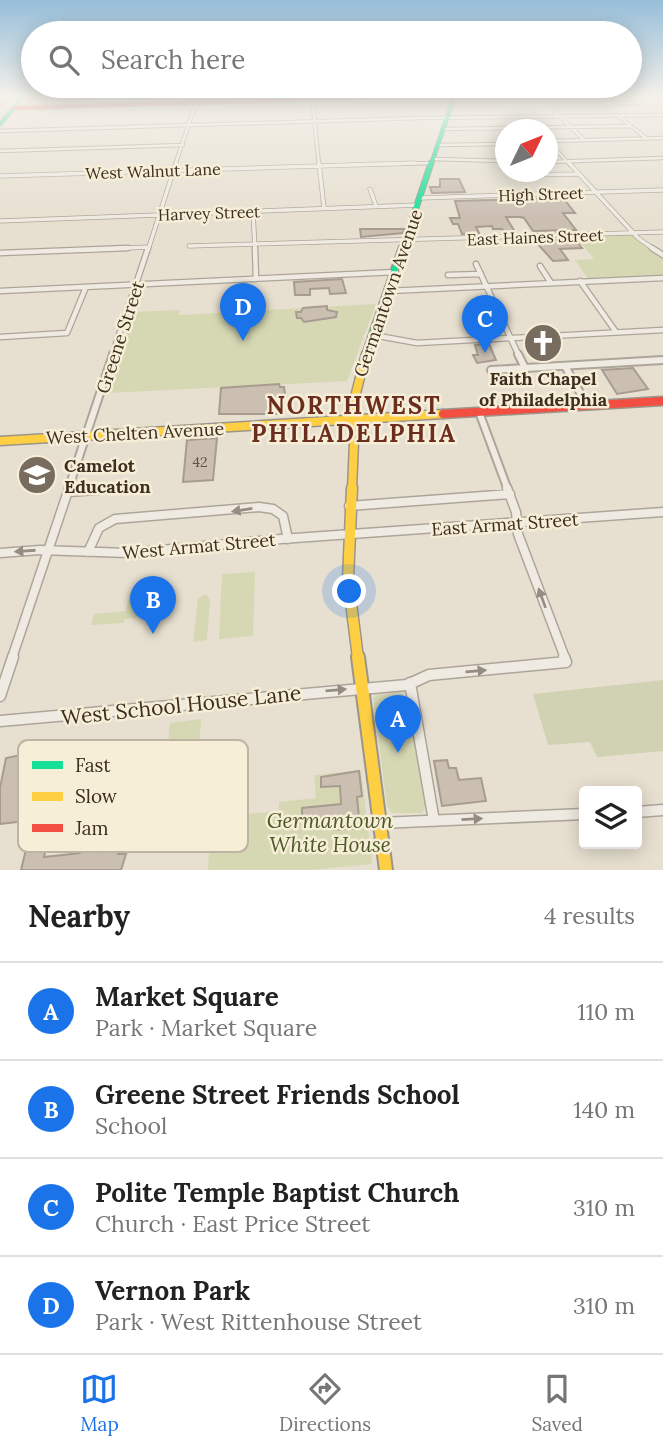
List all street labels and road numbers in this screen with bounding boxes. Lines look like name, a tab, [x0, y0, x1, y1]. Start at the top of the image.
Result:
street label: West Walnut Lane	[85, 159, 221, 183]
street label: High Street	[498, 182, 585, 205]
street label: Harvey Street	[158, 201, 261, 225]
street label: Germantown Avenue	[348, 206, 428, 380]
street label: East Haines Street	[466, 225, 604, 249]
street label: Greene Street	[91, 278, 149, 396]
street label: West Chelten Avenue	[45, 417, 225, 449]
street label: East Armat Street	[431, 507, 579, 541]
street label: West Armat Street	[121, 528, 277, 564]
street label: West School House Lane	[60, 679, 302, 731]

